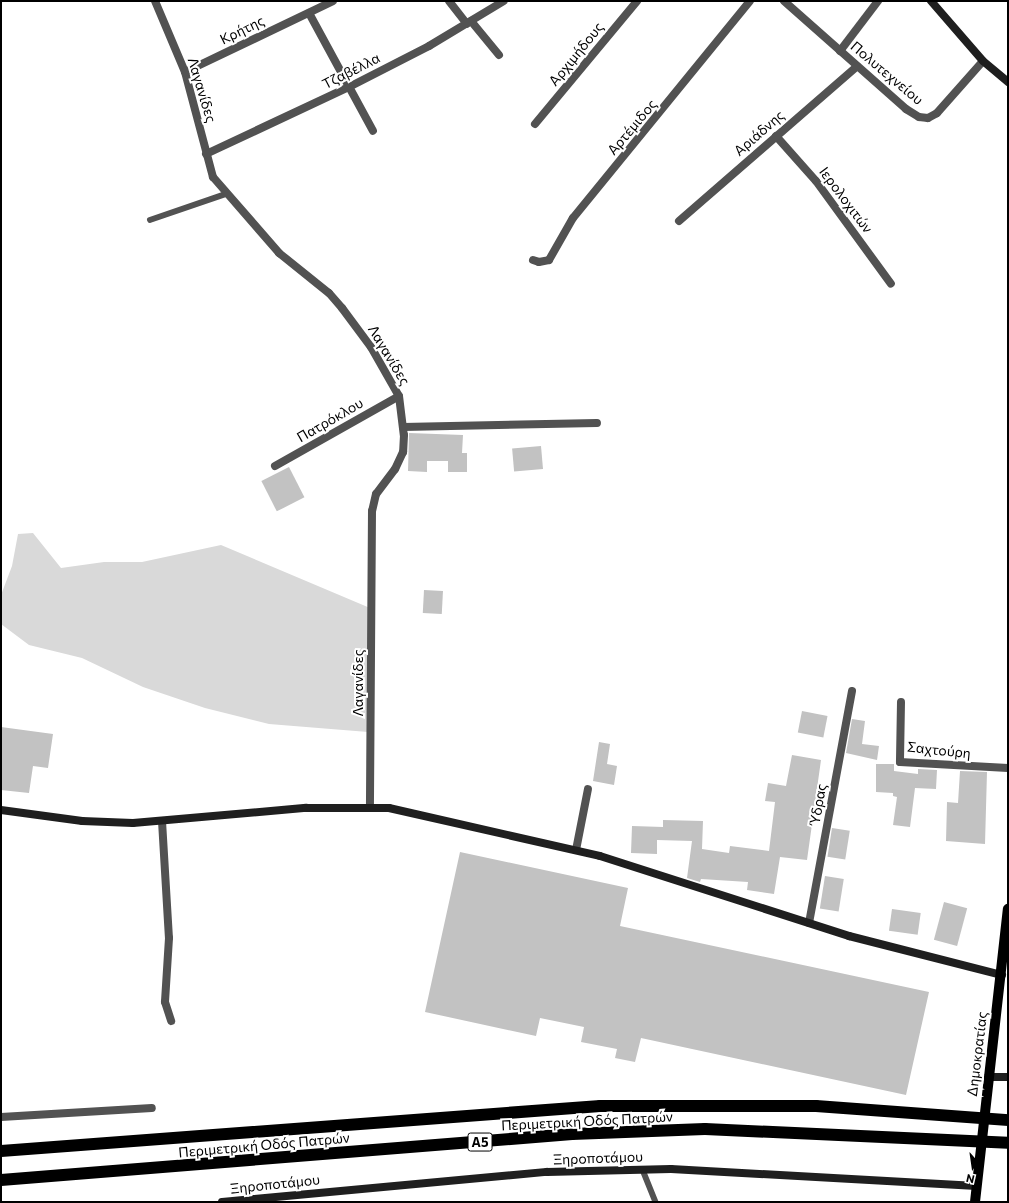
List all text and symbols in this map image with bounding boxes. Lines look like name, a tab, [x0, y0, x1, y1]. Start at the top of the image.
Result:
street label: Κρήτης	[217, 12, 267, 48]
street label: Αρχιμήδους	[545, 19, 607, 89]
street label: Πολυτεχνείου	[847, 38, 927, 108]
street label: Τζαβέλλα	[319, 49, 383, 93]
street label: Λαγανίδες	[184, 55, 220, 125]
street label: Αρτέμιδος	[604, 96, 660, 158]
street label: Αριάδνης	[731, 107, 787, 159]
street label: Ιερολοχιτών	[816, 164, 876, 236]
street label: Λαγανίδες	[365, 322, 413, 388]
street label: Πατρόκλου	[294, 394, 366, 446]
street label: Λαγανίδες	[350, 649, 366, 717]
street label: Σαχτούρη	[906, 738, 972, 762]
street label: Ύδρας	[806, 782, 830, 826]
street label: Δημοκρατίας	[963, 1011, 991, 1097]
street label: Περιμετρική Οδός Πατρών	[501, 1108, 673, 1134]
street label: Περιμετρική Οδός Πατρών	[178, 1129, 350, 1161]
road number: Α5	[467, 1131, 493, 1153]
north arrow	[953, 1147, 993, 1187]
street label: Ξηροποτάμου	[553, 1148, 643, 1168]
street label: Ξηροποτάμου	[229, 1171, 321, 1197]
text: N	[965, 1172, 976, 1186]

